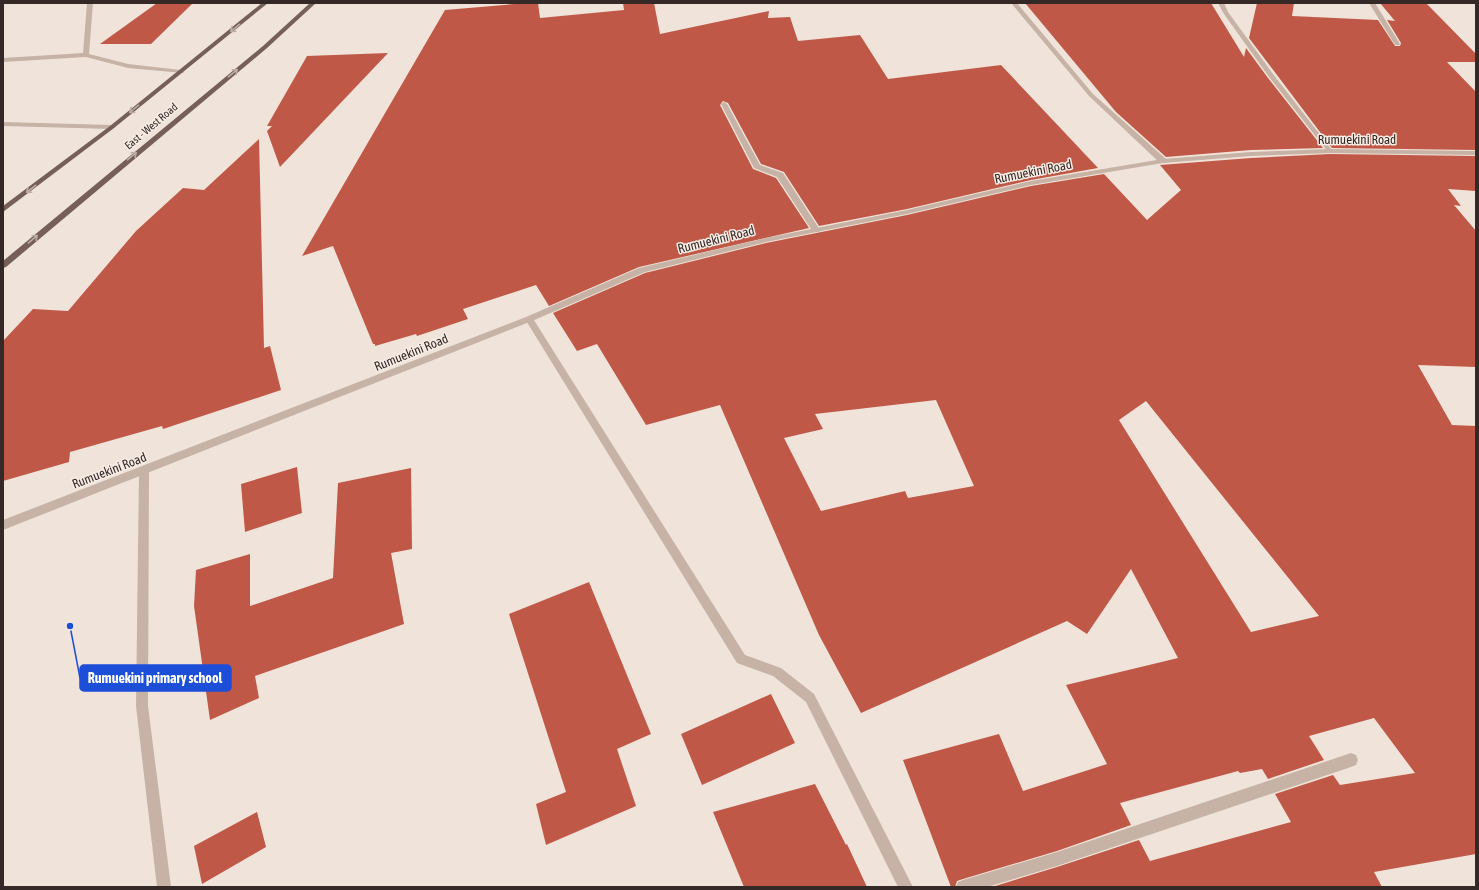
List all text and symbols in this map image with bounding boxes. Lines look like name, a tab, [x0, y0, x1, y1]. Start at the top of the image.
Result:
one-way arrow	[230, 24, 241, 32]
one-way arrow	[227, 69, 238, 77]
street label: East - West Road	[122, 101, 180, 151]
one-way arrow	[128, 105, 139, 114]
street label: Rumuekini Road	[1318, 132, 1396, 147]
one-way arrow	[127, 151, 138, 160]
street label: Rumuekini Road	[993, 157, 1073, 186]
one-way arrow	[25, 185, 36, 193]
street label: Rumuekini Road	[676, 223, 756, 256]
one-way arrow	[27, 235, 38, 244]
street label: Rumuekini Road	[372, 331, 450, 374]
street label: Rumuekini Road	[70, 449, 149, 492]
callout: Rumuekini primary school	[80, 665, 231, 691]
text: Rumuekini primary school	[88, 670, 222, 686]

